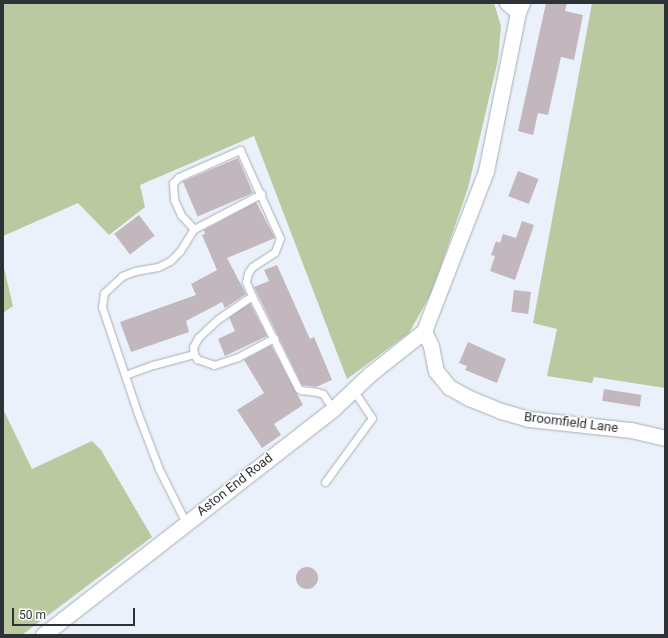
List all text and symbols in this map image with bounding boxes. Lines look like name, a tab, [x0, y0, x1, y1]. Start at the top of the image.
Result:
street label: Broomfield Lane	[523, 409, 619, 437]
street label: Aston End Road	[194, 451, 276, 519]
scale bar	[14, 600, 137, 626]
text: 50 m	[19, 608, 46, 622]

